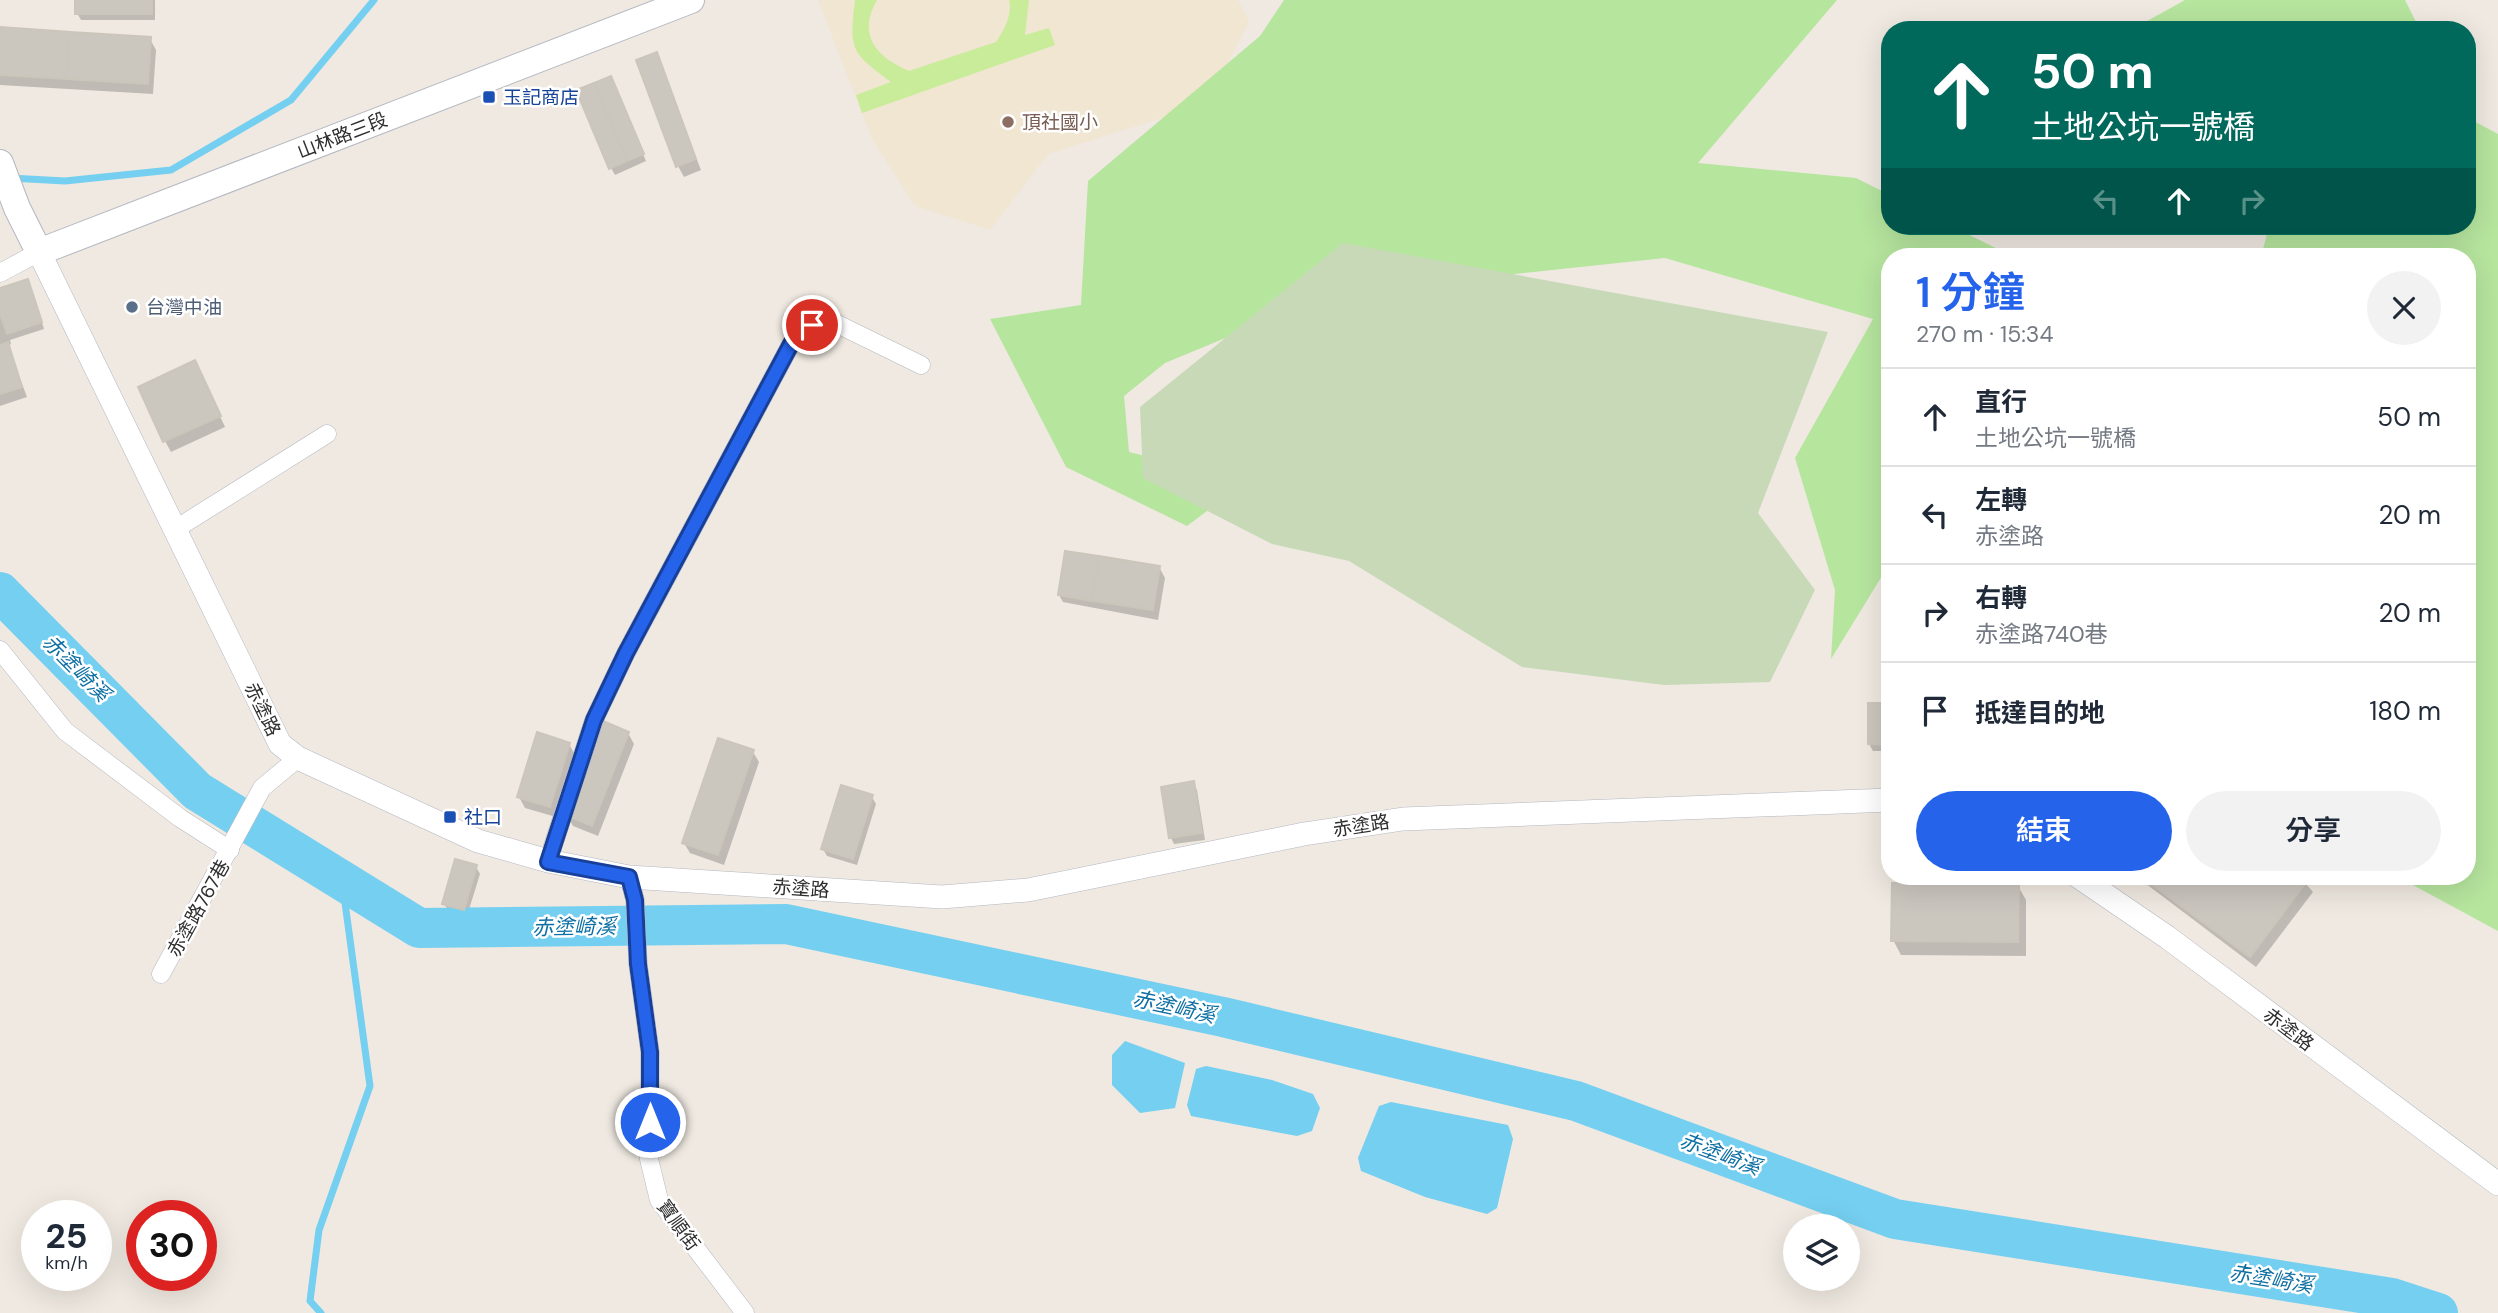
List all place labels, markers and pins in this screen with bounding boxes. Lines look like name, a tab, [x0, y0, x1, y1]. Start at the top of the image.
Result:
place label: 玉記商店	[503, 85, 579, 110]
marker: 玉記商店	[481, 89, 497, 105]
place label: 頂社國小	[1022, 110, 1098, 135]
marker: 頂社國小	[1000, 114, 1016, 130]
place label: 台灣中油	[146, 295, 222, 320]
pin	[782, 295, 842, 355]
marker: 台灣中油	[124, 299, 140, 315]
place label: 社口	[464, 805, 502, 830]
marker: 社口	[442, 809, 458, 825]

